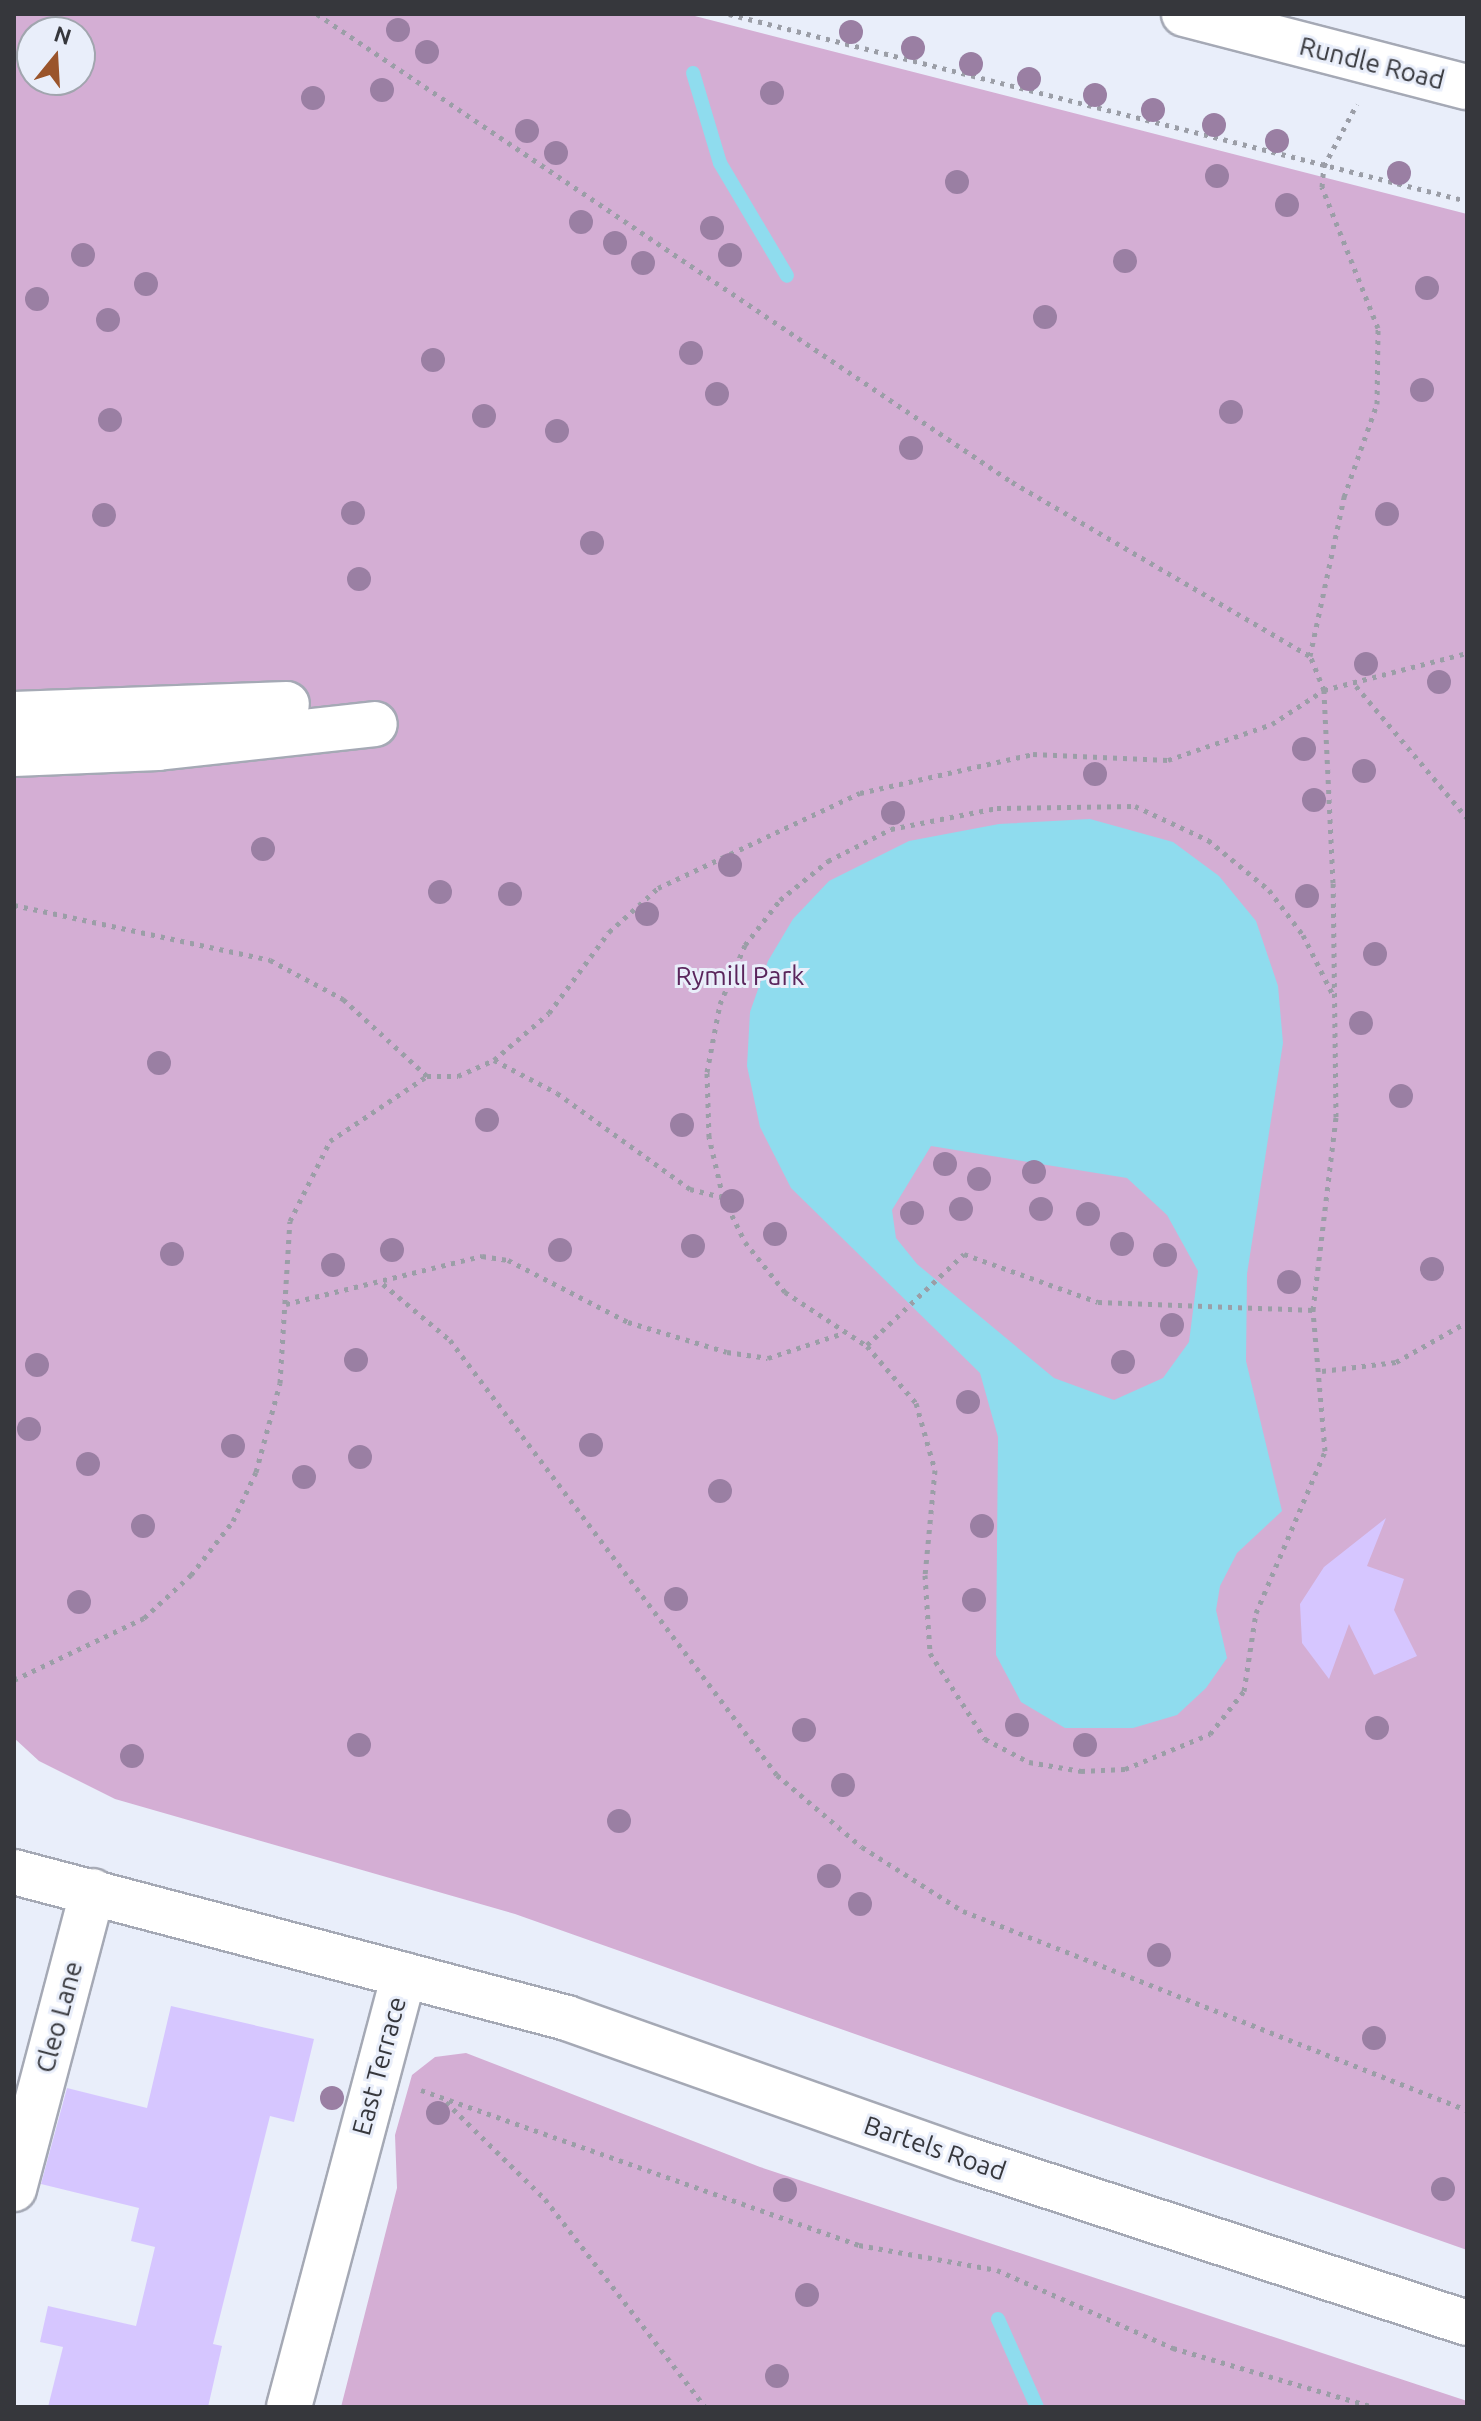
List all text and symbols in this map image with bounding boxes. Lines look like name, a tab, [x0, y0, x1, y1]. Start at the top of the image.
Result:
north arrow	[16, 16, 96, 96]
text: N	[51, 20, 75, 49]
street label: Rundle Road	[1296, 30, 1448, 96]
park label: Rymill Park	[676, 960, 804, 992]
street label: Cleo Lane	[29, 1958, 89, 2076]
street label: East Terrace	[346, 1993, 412, 2139]
street label: Bartels Road	[860, 2109, 1010, 2187]

